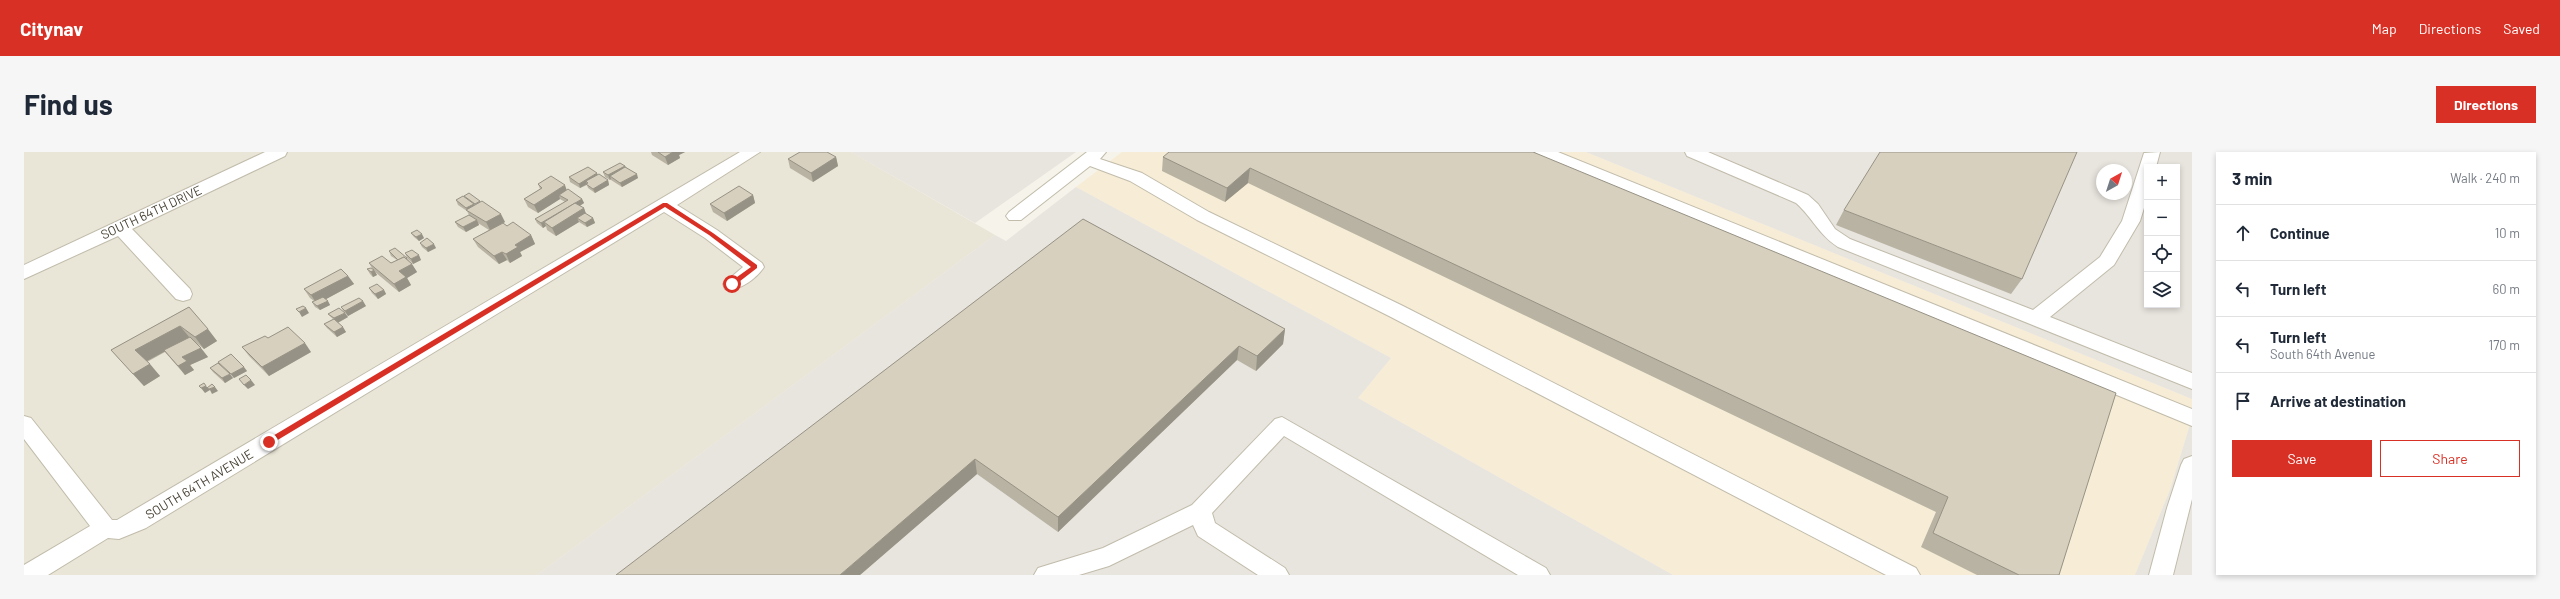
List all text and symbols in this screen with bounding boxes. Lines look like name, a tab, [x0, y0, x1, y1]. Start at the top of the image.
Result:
text: Citynav	[20, 17, 83, 40]
text: Map	[2372, 20, 2397, 37]
text: Directions	[2419, 20, 2481, 37]
text: Saved	[2503, 20, 2540, 37]
button: Directions	[2436, 86, 2536, 123]
text: Find us	[24, 87, 113, 121]
north arrow	[2096, 164, 2132, 200]
map controls	[2144, 164, 2180, 308]
button: +	[2144, 164, 2180, 200]
text: 3 min	[2232, 168, 2272, 188]
text: Walk · 240 m	[2450, 170, 2520, 186]
street label: SOUTH 64TH DRIVE	[98, 182, 204, 242]
button: −	[2144, 200, 2180, 236]
icon: ahead	[2232, 222, 2254, 244]
text: Continue	[2270, 224, 2330, 242]
text: 10 m	[2495, 225, 2520, 241]
button: locate	[2144, 236, 2180, 272]
button: layers	[2144, 272, 2180, 308]
route start	[723, 275, 741, 293]
icon: left	[2232, 278, 2254, 300]
text: Turn left	[2270, 280, 2326, 298]
text: 60 m	[2493, 281, 2520, 297]
text: Turn left	[2270, 328, 2326, 346]
icon: left	[2232, 334, 2254, 356]
text: 170 m	[2489, 337, 2520, 353]
text: South 64th Avenue	[2270, 346, 2376, 362]
icon: arrive	[2232, 390, 2254, 412]
text: Arrive at destination	[2270, 392, 2406, 410]
route end	[260, 433, 278, 451]
button: Save	[2232, 440, 2372, 477]
button: Share	[2380, 440, 2520, 477]
street label: SOUTH 64TH AVENUE	[142, 445, 256, 522]

